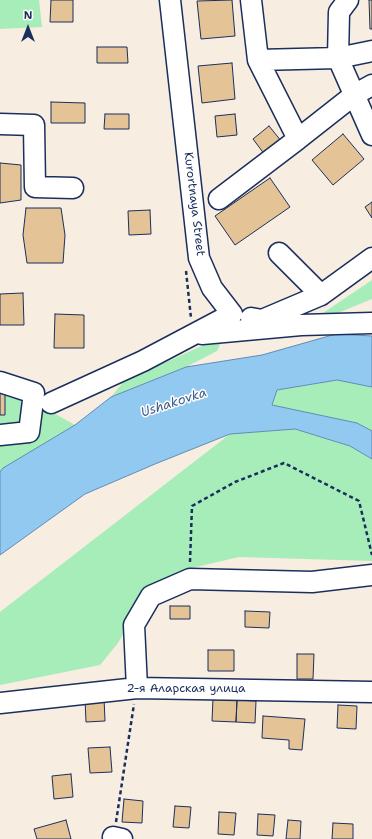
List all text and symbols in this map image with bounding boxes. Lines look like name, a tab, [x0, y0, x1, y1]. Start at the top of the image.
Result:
north arrow	[8, 8, 48, 48]
text: N	[24, 8, 32, 23]
street label: Kurortnaya Street	[180, 151, 208, 257]
water label: Ushakovka	[139, 385, 209, 421]
street label: 2-я Аларская улица	[126, 682, 246, 696]

